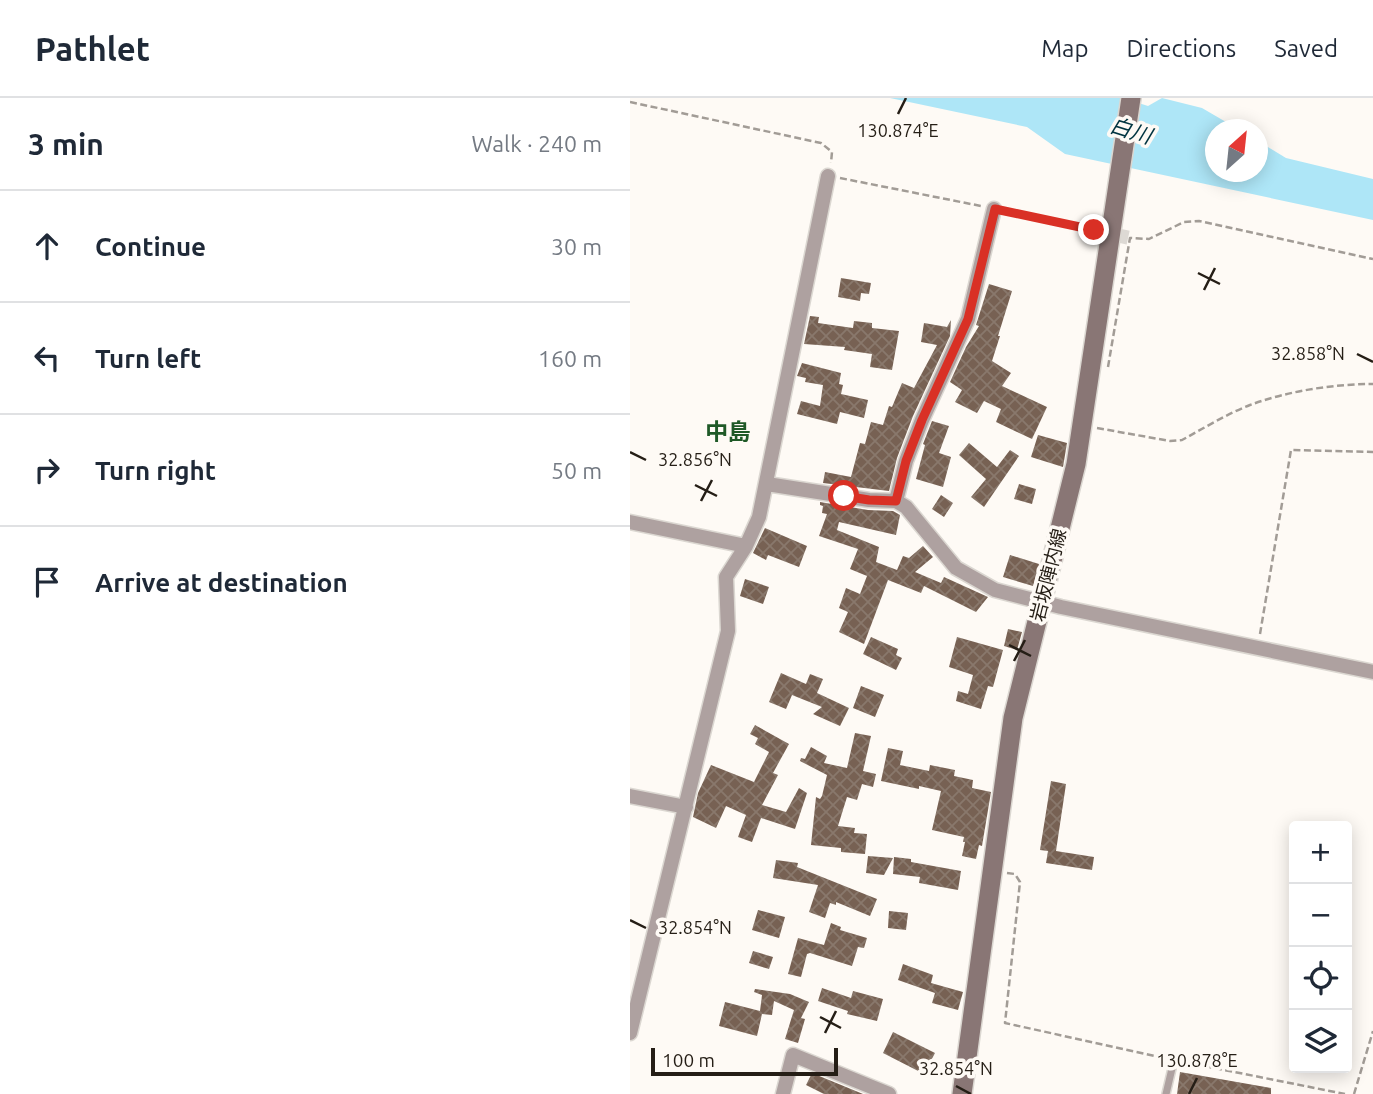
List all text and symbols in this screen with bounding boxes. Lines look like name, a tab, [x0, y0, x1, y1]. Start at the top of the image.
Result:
text: Pathlet	[35, 30, 150, 67]
text: Map	[1041, 35, 1088, 62]
text: Directions	[1126, 35, 1236, 62]
text: Saved	[1274, 35, 1338, 62]
water label: 白川	[1107, 112, 1157, 148]
north arrow	[1205, 119, 1268, 182]
text: 130.874°E	[857, 120, 939, 140]
text: 3 min	[28, 127, 104, 161]
text: Walk · 240 m	[471, 131, 602, 156]
route end	[1078, 214, 1109, 245]
icon: ahead	[28, 227, 66, 265]
text: Continue	[95, 232, 206, 261]
text: 30 m	[551, 234, 602, 259]
icon: left	[28, 339, 66, 377]
text: 32.858°N	[1271, 343, 1345, 363]
text: Turn left	[95, 344, 201, 373]
text: 160 m	[538, 346, 602, 371]
district label: 中島	[705, 419, 751, 444]
text: 32.856°N	[658, 449, 732, 469]
icon: right	[28, 451, 66, 489]
text: Turn right	[95, 456, 216, 485]
text: 50 m	[551, 458, 602, 483]
route start	[828, 480, 859, 511]
street label: 岩坂陣内線	[1026, 526, 1070, 624]
icon: arrive	[28, 563, 66, 601]
text: Arrive at destination	[95, 568, 348, 597]
map controls	[1289, 821, 1352, 1073]
button: +	[1289, 821, 1352, 884]
button: −	[1289, 884, 1352, 947]
text: 32.854°N	[658, 917, 732, 937]
button: locate	[1289, 947, 1352, 1010]
button: layers	[1289, 1010, 1352, 1073]
scale bar	[651, 1045, 838, 1077]
text: 100 m	[662, 1049, 715, 1071]
text: 130.878°E	[1156, 1050, 1238, 1070]
text: 32.854°N	[919, 1058, 993, 1078]

